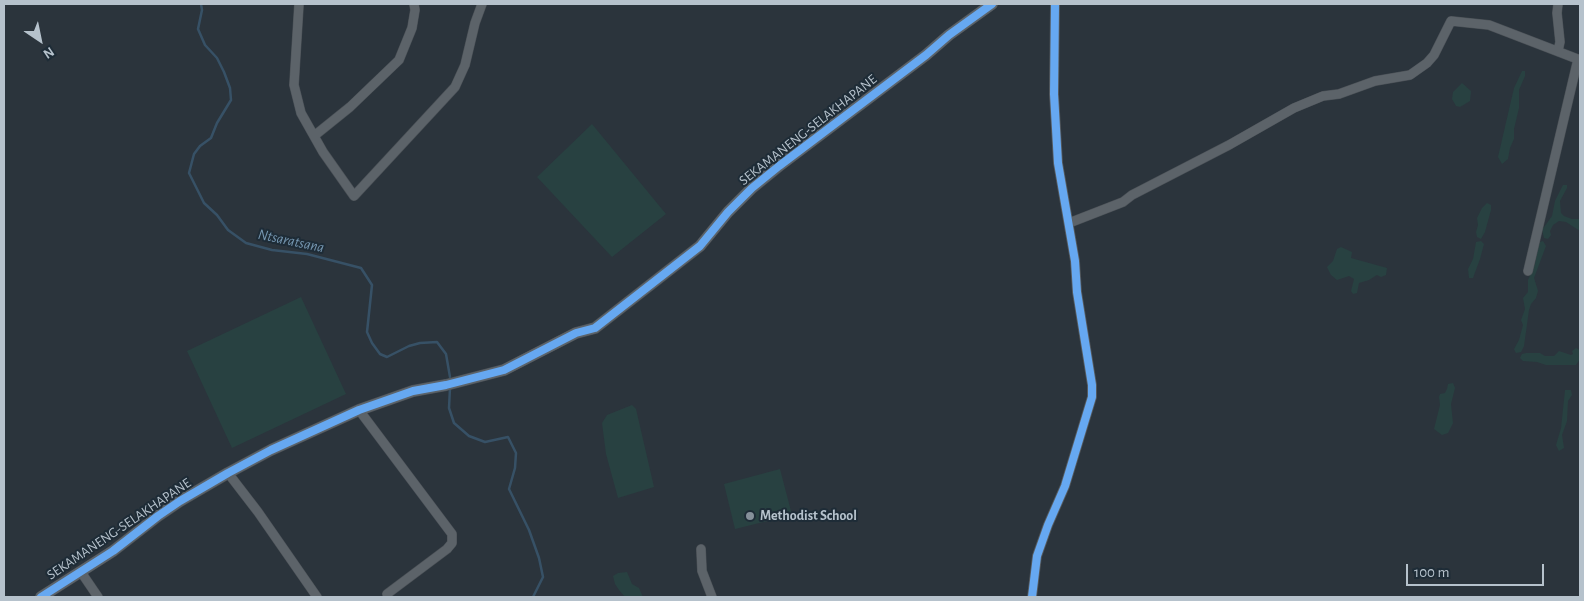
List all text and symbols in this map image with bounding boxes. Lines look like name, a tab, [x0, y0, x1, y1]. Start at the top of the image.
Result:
north arrow	[15, 15, 65, 65]
text: N	[40, 44, 56, 61]
street label: SEKAMANENG-SELAKHAPANE	[736, 71, 880, 189]
water label: Ntsaratsana	[256, 225, 326, 257]
street label: SEKAMANENG-SELAKHAPANE	[44, 474, 194, 584]
place label: Methodist School	[760, 508, 857, 524]
marker: Methodist School	[744, 510, 756, 522]
scale bar	[1409, 554, 1546, 586]
text: 100 m	[1414, 565, 1449, 580]

